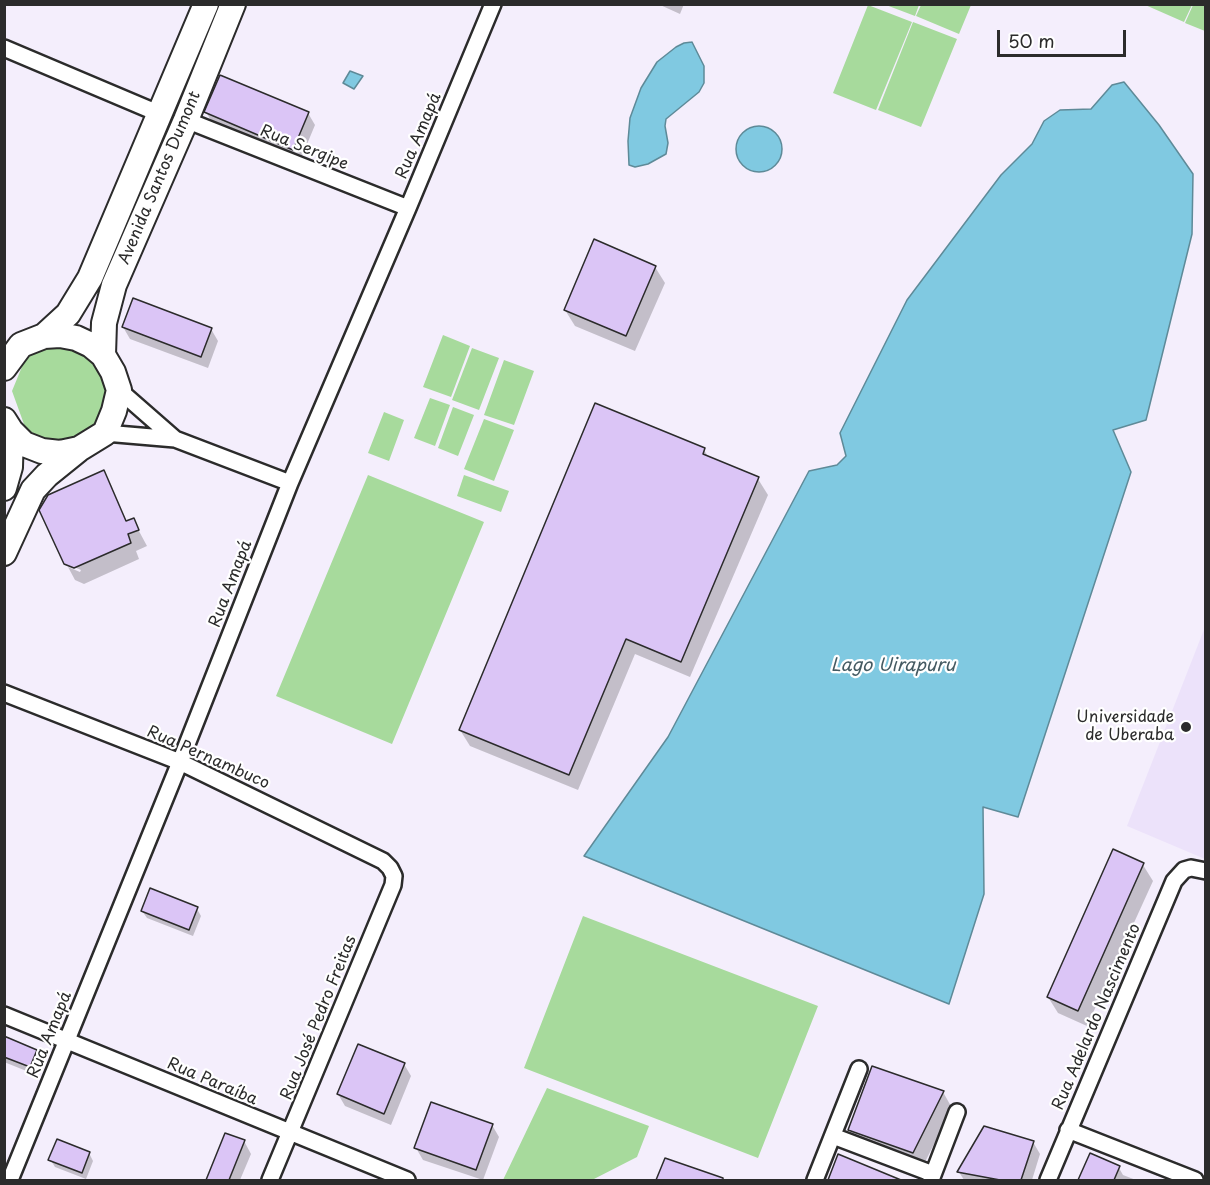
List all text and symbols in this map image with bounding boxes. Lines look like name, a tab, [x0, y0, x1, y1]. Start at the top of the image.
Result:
scale bar	[1000, 18, 1129, 56]
text: 50 m	[1008, 27, 1055, 54]
street label: Avenida Santos Dumont	[115, 89, 205, 267]
street label: Rua Amapá	[392, 90, 446, 182]
street label: Rua Sergipe	[257, 122, 351, 174]
street label: Rua Amapá	[206, 538, 256, 630]
water label: Lago Uirapuru	[831, 655, 955, 677]
place label: Universidade de Uberaba	[1076, 708, 1174, 746]
marker: Universidade de Uberaba	[1179, 720, 1193, 734]
street label: Rua Pernambuco	[144, 722, 272, 794]
street label: Rua Adelardo Nascimento	[1049, 921, 1145, 1113]
street label: Rua José Pedro Freitas	[277, 933, 361, 1103]
street label: Rua Amapá	[24, 989, 76, 1081]
street label: Rua Paraíba	[164, 1054, 260, 1110]

